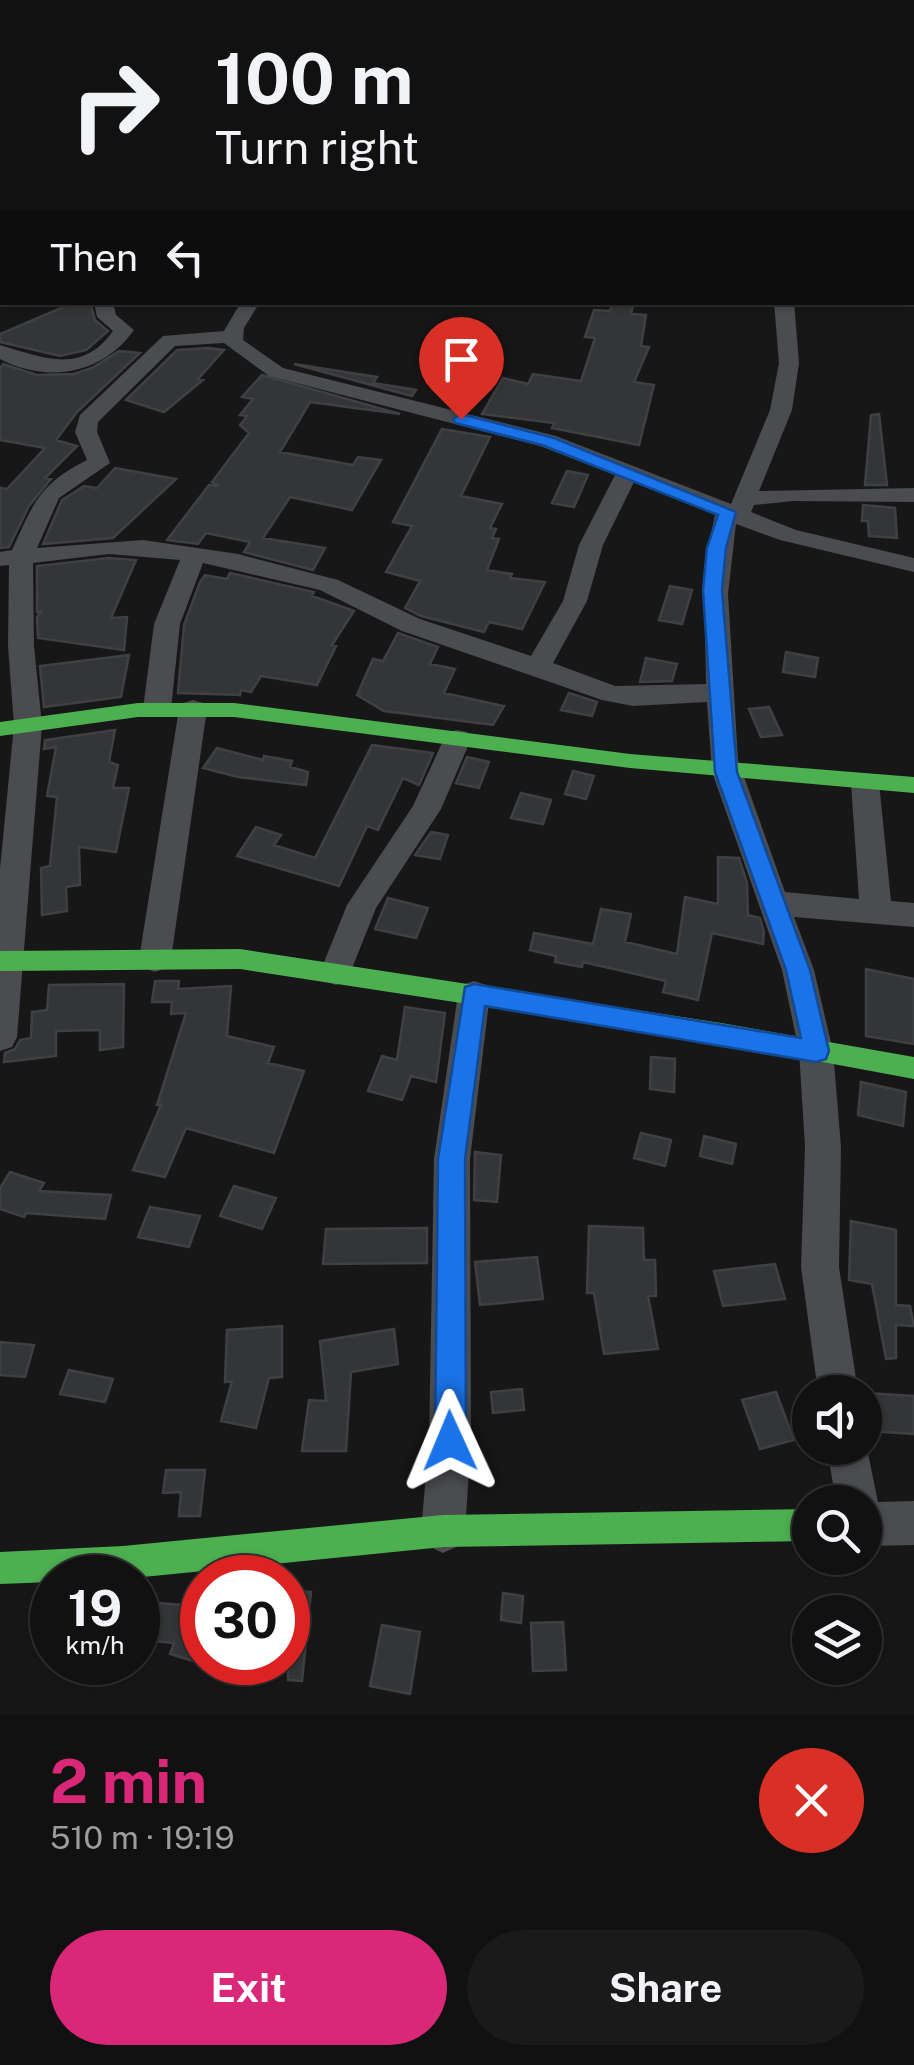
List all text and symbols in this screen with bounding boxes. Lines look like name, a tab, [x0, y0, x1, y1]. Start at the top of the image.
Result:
text: 100 m	[215, 37, 413, 120]
icon: right	[50, 40, 180, 170]
text: Turn right	[215, 121, 419, 174]
icon: left	[158, 230, 213, 285]
text: Then	[50, 235, 138, 280]
pin	[419, 317, 504, 420]
icon: arrive	[434, 332, 489, 387]
map controls	[792, 1375, 882, 1685]
button: sound	[792, 1375, 882, 1465]
position arrow	[398, 1389, 502, 1493]
button: search	[792, 1485, 882, 1575]
speed limit sign: 30	[180, 1555, 310, 1685]
text: 19	[68, 1578, 122, 1637]
button: layers	[792, 1595, 882, 1685]
text: km/h	[66, 1630, 124, 1660]
text: 2 min	[50, 1746, 207, 1817]
button: close	[759, 1748, 864, 1853]
text: 510 m · 19:19	[50, 1819, 234, 1856]
button: Exit	[50, 1930, 447, 2045]
button: Share	[467, 1930, 864, 2045]

